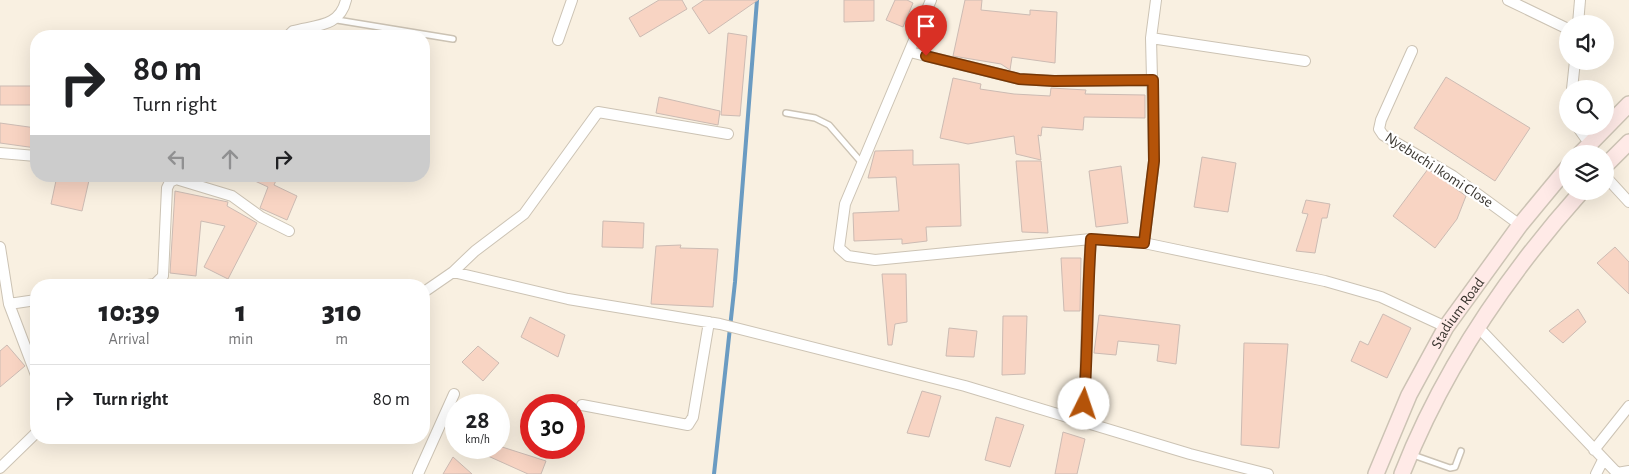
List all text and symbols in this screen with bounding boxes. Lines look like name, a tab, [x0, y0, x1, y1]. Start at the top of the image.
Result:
pin	[905, 5, 947, 56]
icon: arrive	[912, 12, 940, 40]
map controls	[1559, 15, 1614, 200]
button: sound	[1559, 15, 1614, 70]
icon: right	[50, 50, 115, 115]
text: 80 m	[133, 52, 202, 87]
button: search	[1559, 80, 1614, 135]
text: Turn right	[133, 93, 217, 115]
street label: Nyebuchi Ikomi Close	[1382, 130, 1496, 210]
icon: left	[163, 145, 191, 173]
icon: ahead	[216, 145, 244, 173]
icon: right	[269, 145, 297, 173]
button: layers	[1559, 145, 1614, 200]
street label: Stadium Road	[1428, 275, 1487, 351]
text: 10:39	[98, 297, 160, 327]
text: 1	[235, 297, 246, 327]
text: 310	[322, 297, 361, 327]
text: Arrival	[109, 331, 150, 347]
text: min	[228, 331, 253, 347]
text: m	[335, 331, 348, 347]
position arrow	[1057, 377, 1109, 429]
icon: right	[50, 386, 78, 414]
text: Turn right	[93, 390, 168, 409]
text: 80 m	[373, 390, 410, 409]
speed limit sign: 30	[520, 394, 585, 459]
text: 28	[465, 408, 490, 433]
text: km/h	[465, 433, 490, 445]

